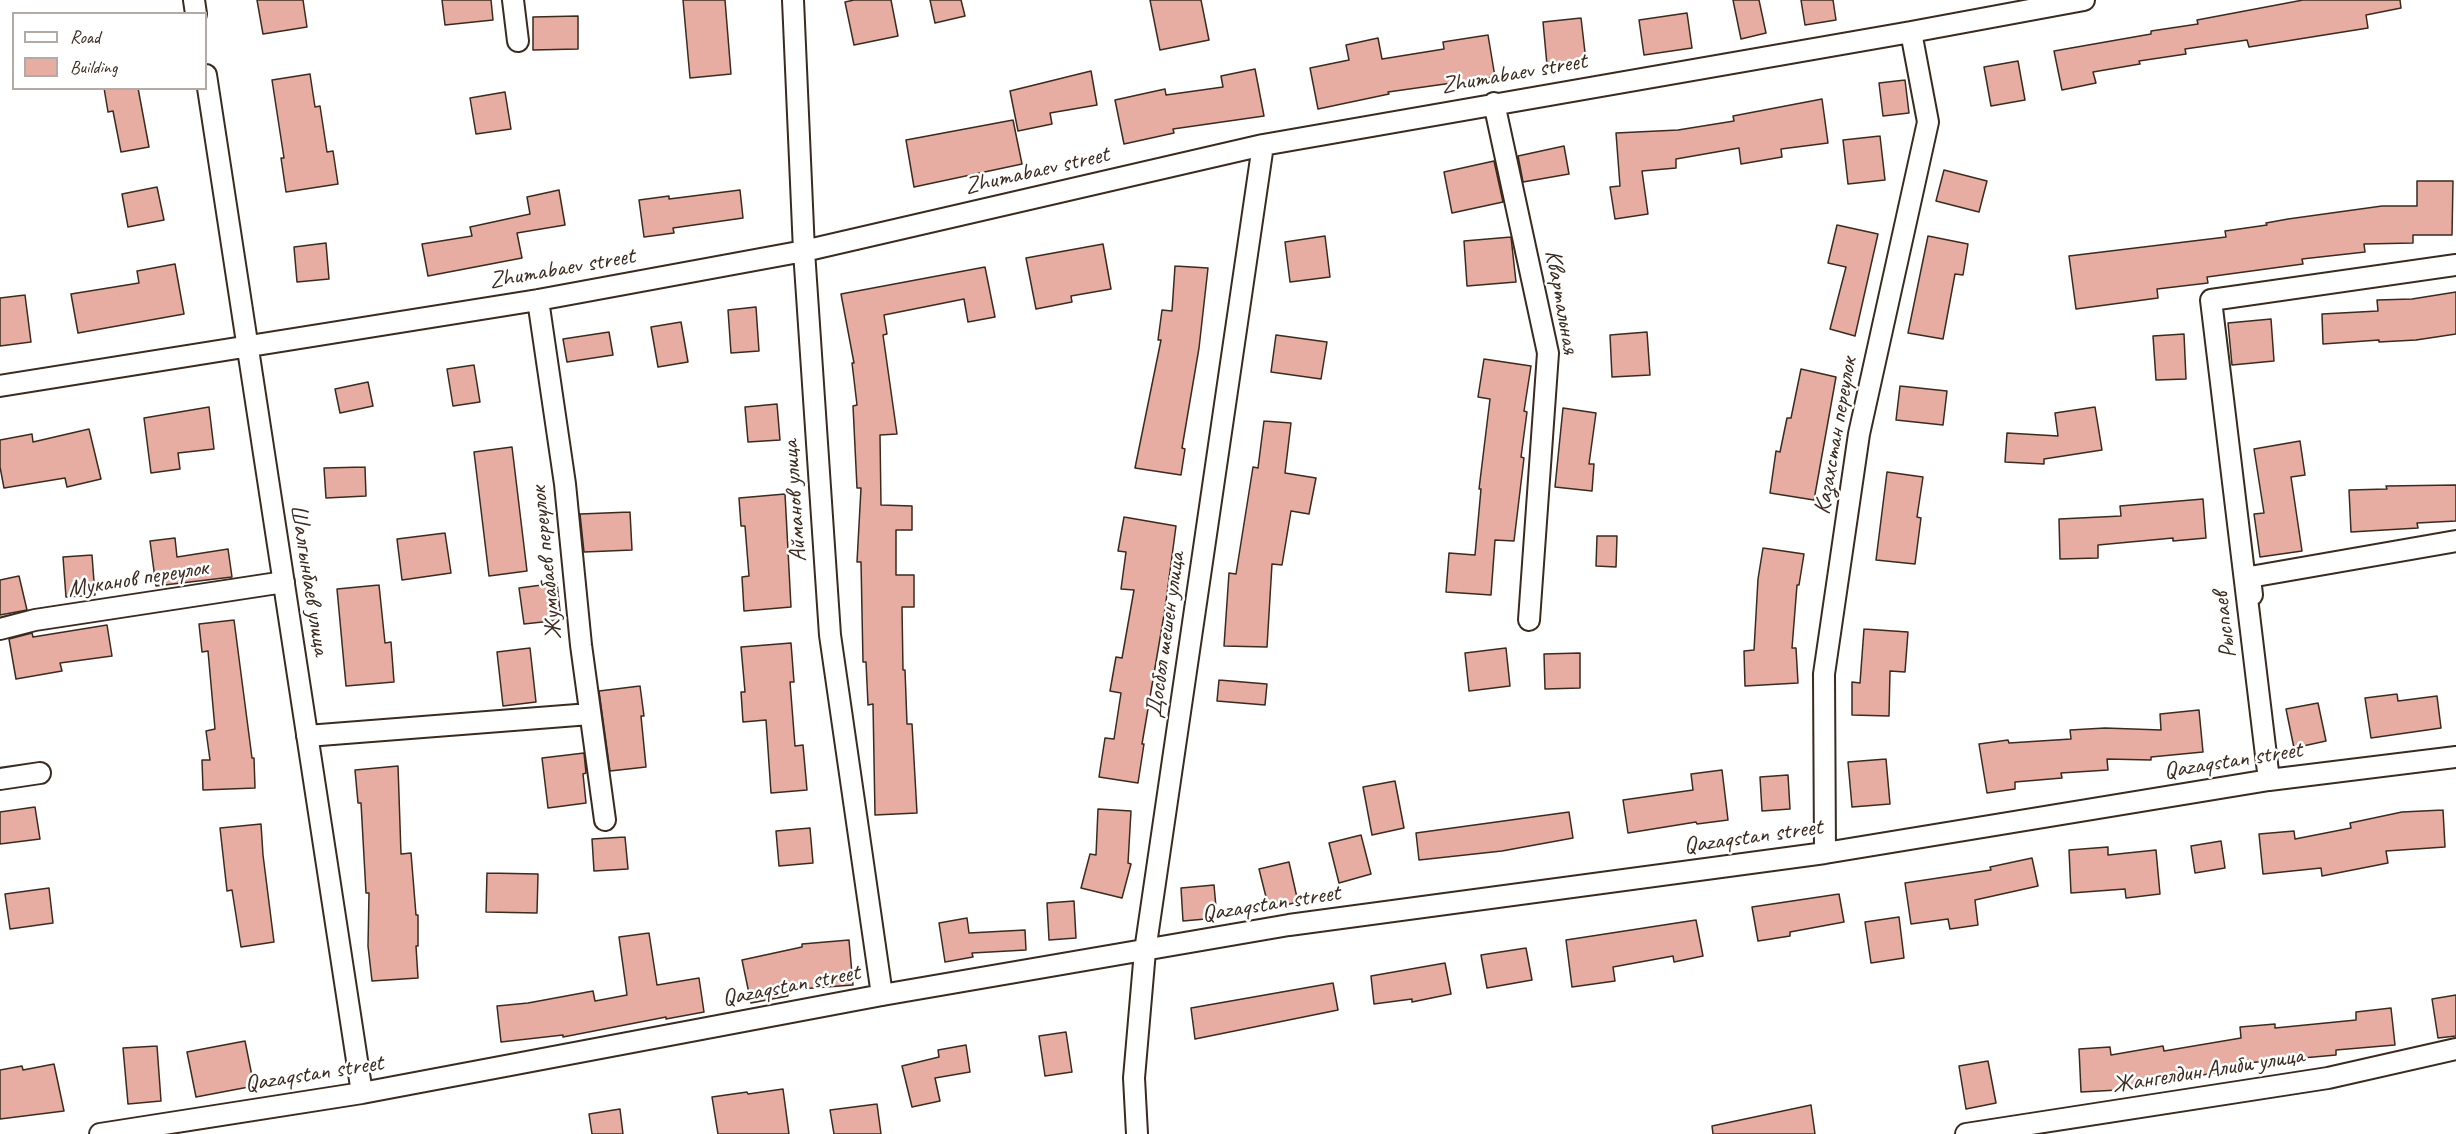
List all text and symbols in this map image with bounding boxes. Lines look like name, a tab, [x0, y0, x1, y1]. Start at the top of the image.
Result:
legend	[12, 12, 207, 90]
text: Road	[70, 26, 100, 48]
street label: Zhumabaev street	[1439, 47, 1589, 101]
text: Building	[70, 56, 117, 78]
street label: Zhumabaev street	[962, 140, 1112, 202]
street label: Zhumabaev street	[487, 242, 637, 296]
street label: Квартальная	[1538, 248, 1584, 356]
street label: Казахстан переулок	[1808, 355, 1864, 517]
street label: Айманов улица	[776, 439, 814, 563]
street label: Жумабаев переулок	[525, 485, 569, 641]
street label: Шалгынбаев улица	[283, 502, 335, 658]
street label: Досбол шешен улица	[1140, 550, 1192, 720]
street label: Муканов переулок	[66, 554, 210, 604]
street label: Рыспаев	[2207, 590, 2243, 660]
street label: Qazaqstan street	[2162, 736, 2304, 786]
street label: Qazaqstan street	[1682, 813, 1824, 861]
street label: Qazaqstan street	[1200, 879, 1342, 929]
street label: Qazaqstan street	[720, 959, 862, 1013]
street label: Жангелдин Алиби улица	[2110, 1042, 2306, 1100]
street label: Qazaqstan street	[243, 1049, 385, 1099]

